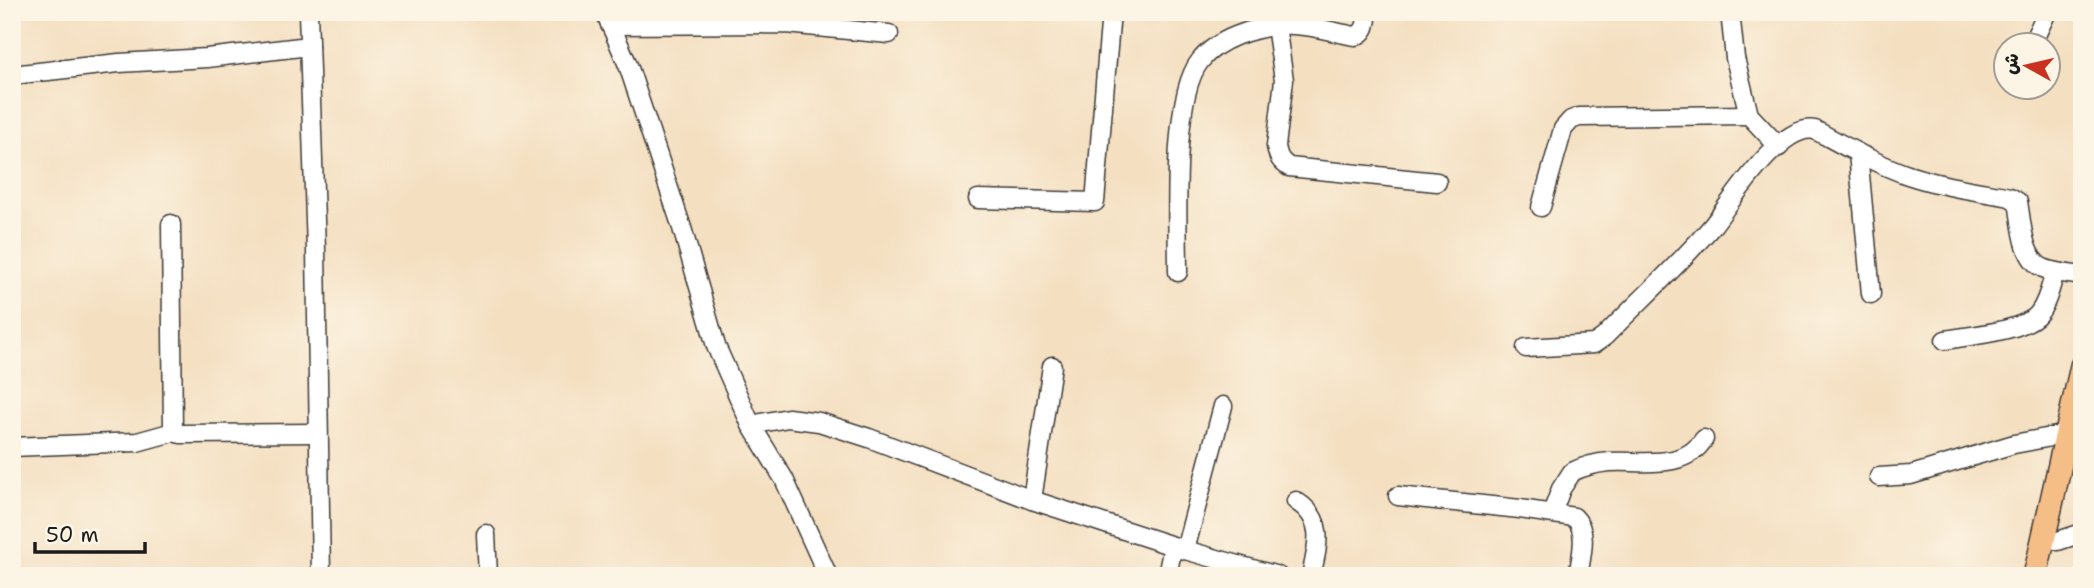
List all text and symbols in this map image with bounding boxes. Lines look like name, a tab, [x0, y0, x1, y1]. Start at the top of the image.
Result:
north arrow	[1993, 32, 2062, 102]
text: ش	[1997, 52, 2025, 76]
scale bar	[35, 511, 145, 555]
text: 50 m	[46, 521, 99, 549]

